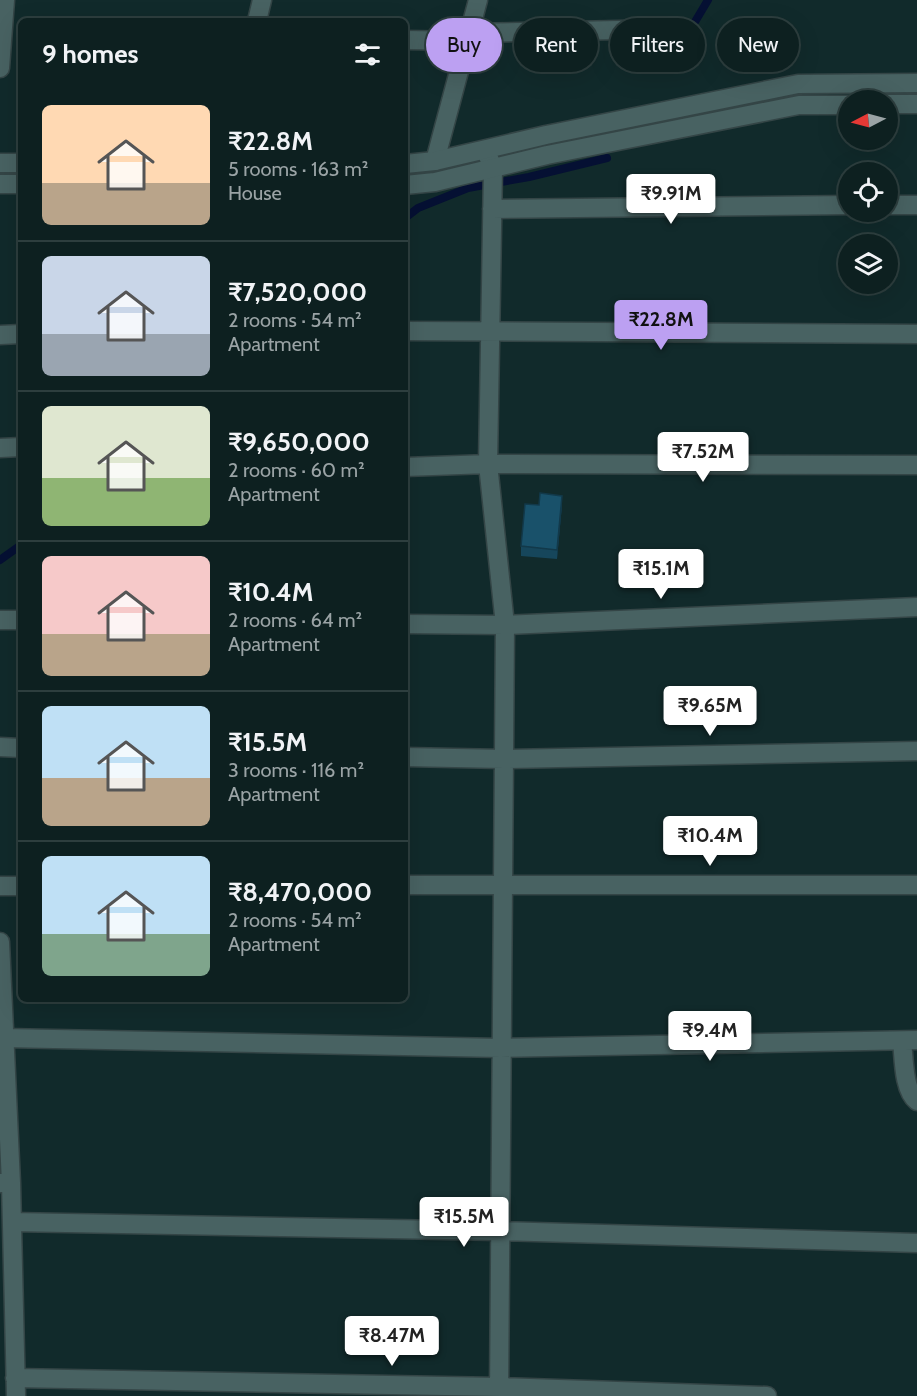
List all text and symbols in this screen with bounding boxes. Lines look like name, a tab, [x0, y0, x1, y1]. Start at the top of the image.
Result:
chip: Buy	[426, 18, 502, 72]
chip: Rent	[514, 18, 598, 72]
chip: Filters	[610, 18, 705, 72]
chip: New	[717, 18, 799, 72]
text: 9 homes	[42, 38, 139, 70]
icon: filters	[351, 38, 384, 71]
north arrow	[838, 90, 898, 150]
map controls	[838, 90, 898, 294]
text: ₹22.8M	[228, 125, 313, 157]
icon: home	[90, 129, 162, 201]
text: 5 rooms · 163 m²	[228, 157, 368, 181]
button: locate	[838, 162, 898, 222]
pin: ₹9.91M	[622, 174, 720, 225]
text: House	[228, 181, 282, 205]
text: ₹9.91M	[640, 181, 702, 205]
button: layers	[838, 234, 898, 294]
text: ₹7,520,000	[228, 276, 367, 308]
icon: home	[90, 280, 162, 352]
pin: ₹22.8M	[612, 300, 710, 351]
text: ₹22.8M	[628, 307, 694, 331]
text: 2 rooms · 54 m²	[228, 308, 362, 332]
text: Apartment	[228, 332, 320, 356]
text: ₹9,650,000	[228, 426, 370, 458]
icon: home	[90, 430, 162, 502]
pin: ₹7.52M	[654, 432, 752, 483]
text: ₹7.52M	[672, 439, 734, 463]
text: 2 rooms · 60 m²	[228, 458, 365, 482]
text: Apartment	[228, 482, 320, 506]
pin: ₹15.1M	[612, 549, 710, 600]
text: ₹15.1M	[632, 556, 690, 580]
text: ₹10.4M	[228, 576, 313, 608]
icon: home	[90, 580, 162, 652]
text: 2 rooms · 64 m²	[228, 608, 362, 632]
text: Apartment	[228, 632, 320, 656]
pin: ₹9.65M	[661, 686, 759, 737]
text: ₹9.65M	[678, 693, 742, 717]
text: ₹15.5M	[228, 726, 307, 758]
icon: home	[90, 730, 162, 802]
text: 3 rooms · 116 m²	[228, 758, 364, 782]
text: Apartment	[228, 782, 320, 806]
pin: ₹10.4M	[661, 816, 759, 867]
text: ₹10.4M	[677, 823, 743, 847]
text: ₹8,470,000	[228, 876, 372, 908]
icon: home	[90, 880, 162, 952]
text: 2 rooms · 54 m²	[228, 908, 362, 932]
text: Apartment	[228, 932, 320, 956]
pin: ₹9.4M	[668, 1011, 752, 1062]
text: ₹9.4M	[682, 1018, 738, 1042]
pin: ₹15.5M	[415, 1197, 513, 1248]
text: ₹15.5M	[434, 1204, 494, 1228]
pin: ₹8.47M	[343, 1316, 441, 1367]
text: ₹8.47M	[359, 1323, 425, 1347]

